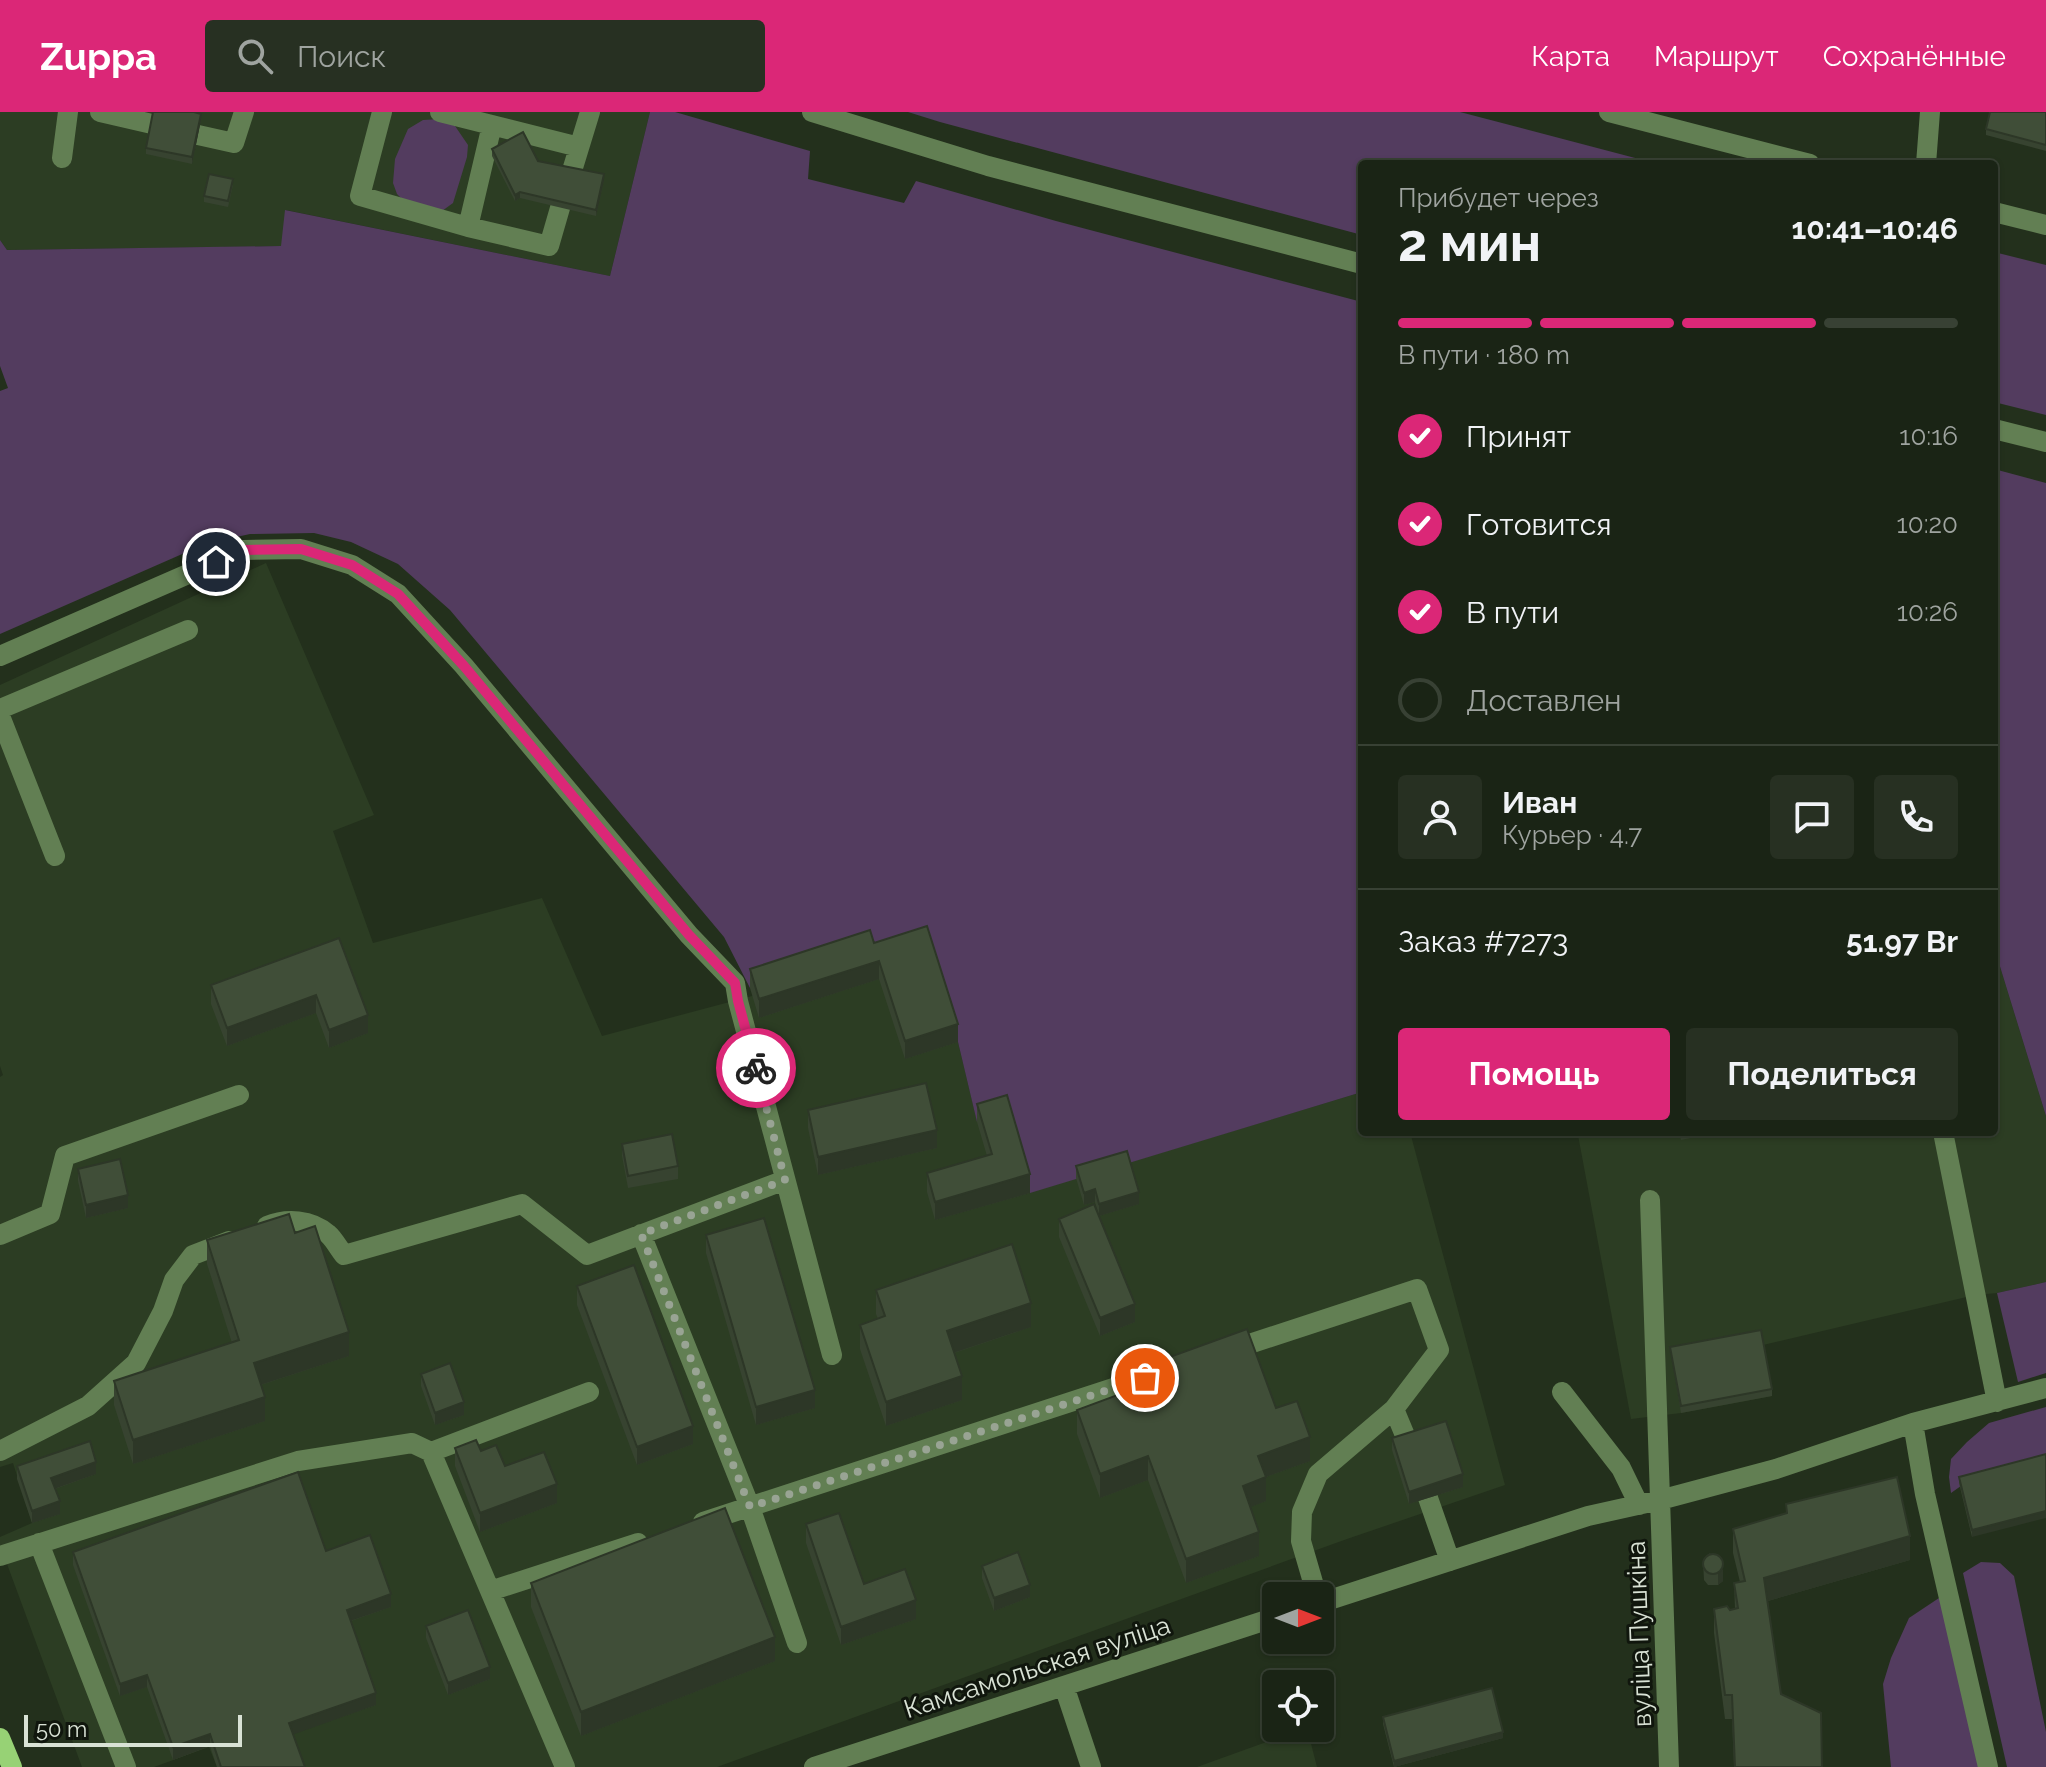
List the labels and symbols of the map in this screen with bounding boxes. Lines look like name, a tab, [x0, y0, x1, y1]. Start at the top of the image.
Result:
pin	[182, 528, 250, 596]
courier	[716, 1028, 796, 1108]
pin	[1111, 1344, 1179, 1412]
street label: вуліца Пушкіна	[1621, 1540, 1657, 1728]
north arrow	[1262, 1582, 1334, 1654]
street label: Камсамольская вуліца	[900, 1610, 1174, 1724]
scale bar	[24, 1711, 242, 1747]

